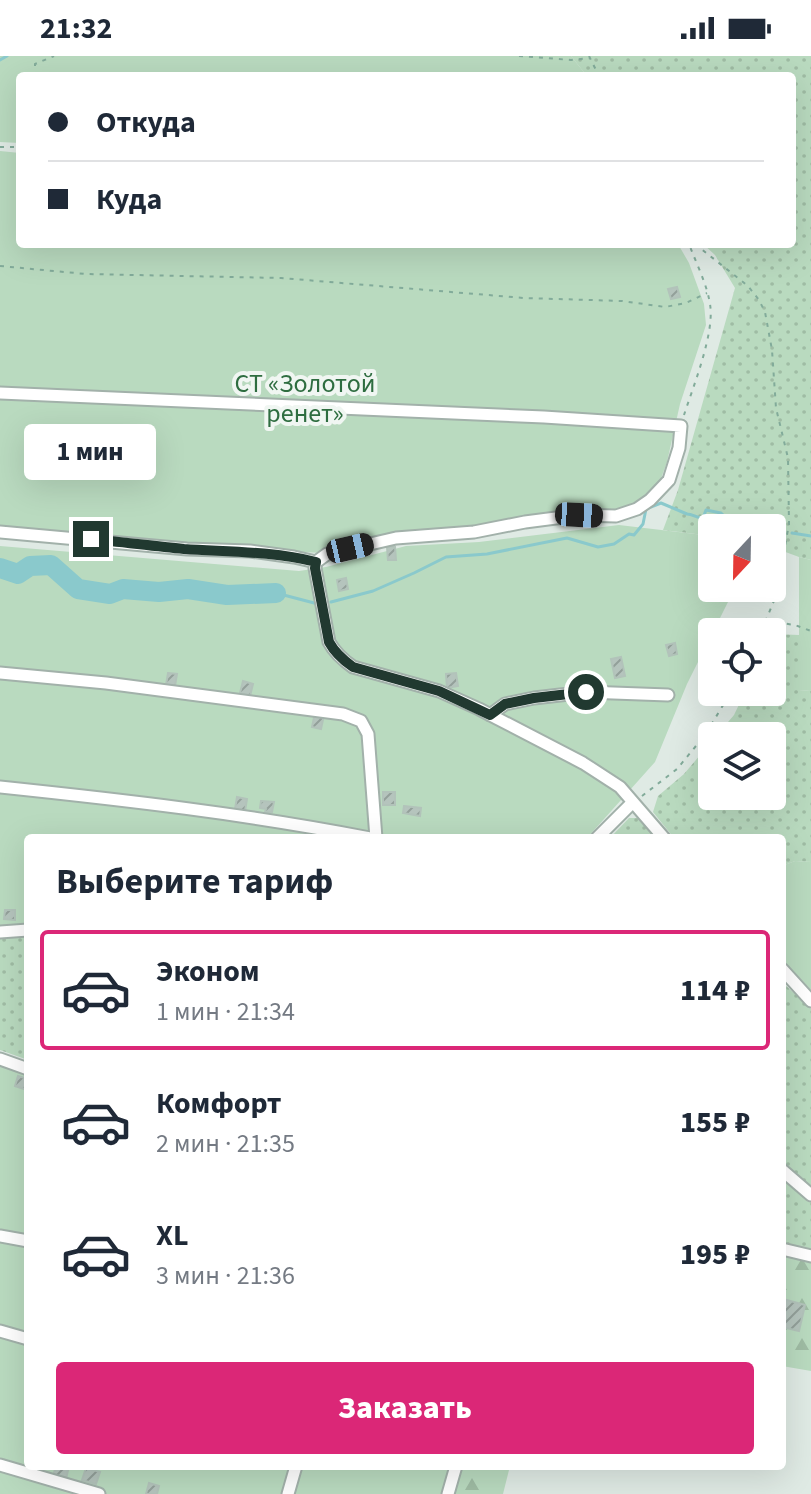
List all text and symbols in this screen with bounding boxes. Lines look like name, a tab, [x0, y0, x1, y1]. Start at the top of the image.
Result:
text: 21:32	[40, 7, 112, 50]
text: Откуда	[96, 101, 196, 144]
text: Куда	[96, 178, 162, 221]
park label: СТ «Золотой ренет»	[235, 365, 375, 432]
callout: 1 мин	[25, 423, 157, 479]
text: 1 мин	[57, 433, 123, 470]
car	[554, 502, 604, 528]
north arrow	[698, 514, 786, 602]
map controls	[698, 514, 786, 810]
route end	[73, 521, 109, 557]
car	[324, 531, 376, 565]
button: locate	[698, 618, 786, 706]
route start	[568, 674, 604, 710]
button: layers	[698, 722, 786, 810]
text: Выберите тариф	[56, 856, 333, 907]
text: Эконом	[156, 950, 260, 993]
icon: car	[60, 954, 132, 1026]
text: 114 ₽	[680, 969, 750, 1012]
text: 1 мин · 21:34	[156, 993, 295, 1030]
text: Комфорт	[156, 1082, 282, 1125]
icon: car	[60, 1086, 132, 1158]
text: 155 ₽	[680, 1101, 750, 1144]
text: 2 мин · 21:35	[156, 1125, 295, 1162]
text: XL	[156, 1214, 189, 1257]
icon: car	[60, 1218, 132, 1290]
text: 195 ₽	[680, 1233, 750, 1276]
text: 3 мин · 21:36	[156, 1257, 295, 1294]
button: Заказать	[56, 1362, 754, 1454]

